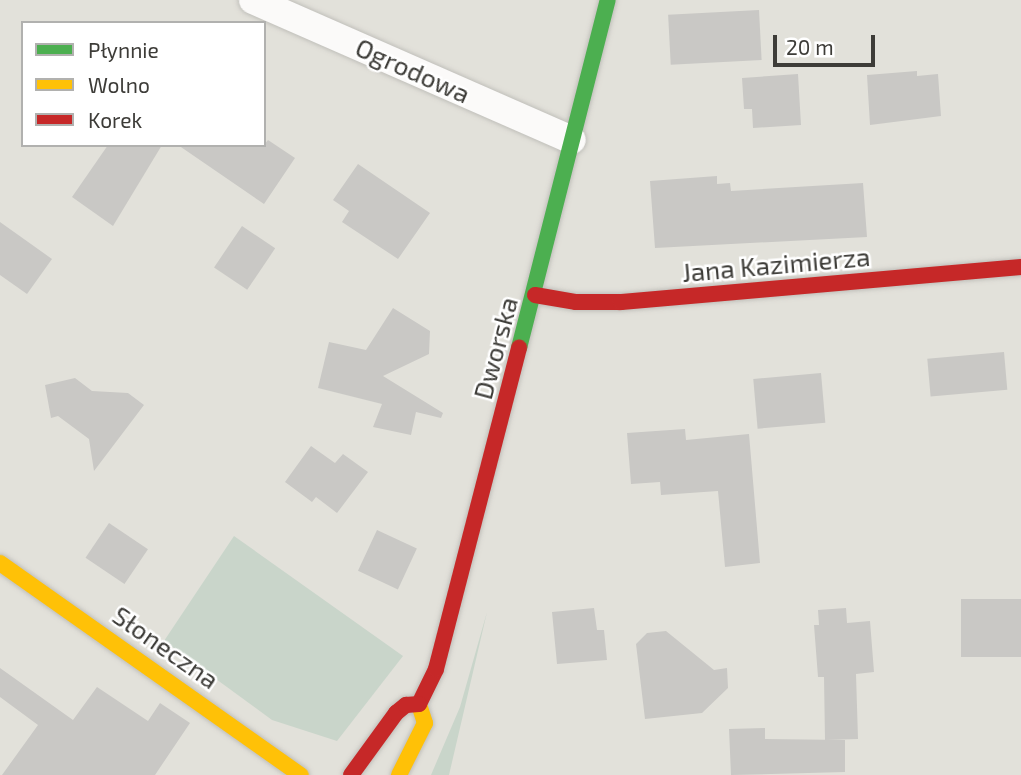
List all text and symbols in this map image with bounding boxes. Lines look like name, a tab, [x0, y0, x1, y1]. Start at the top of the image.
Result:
legend	[21, 21, 266, 147]
scale bar	[776, 21, 878, 65]
street label: Ogrodowa	[351, 31, 475, 109]
text: 20 m	[786, 34, 834, 59]
text: Płynnie	[88, 37, 159, 62]
text: Wolno	[88, 72, 150, 97]
text: Korek	[88, 107, 142, 132]
street label: Jana Kazimierza	[681, 240, 871, 288]
street label: Dworska	[466, 293, 524, 403]
street label: Słoneczna	[107, 599, 225, 695]

